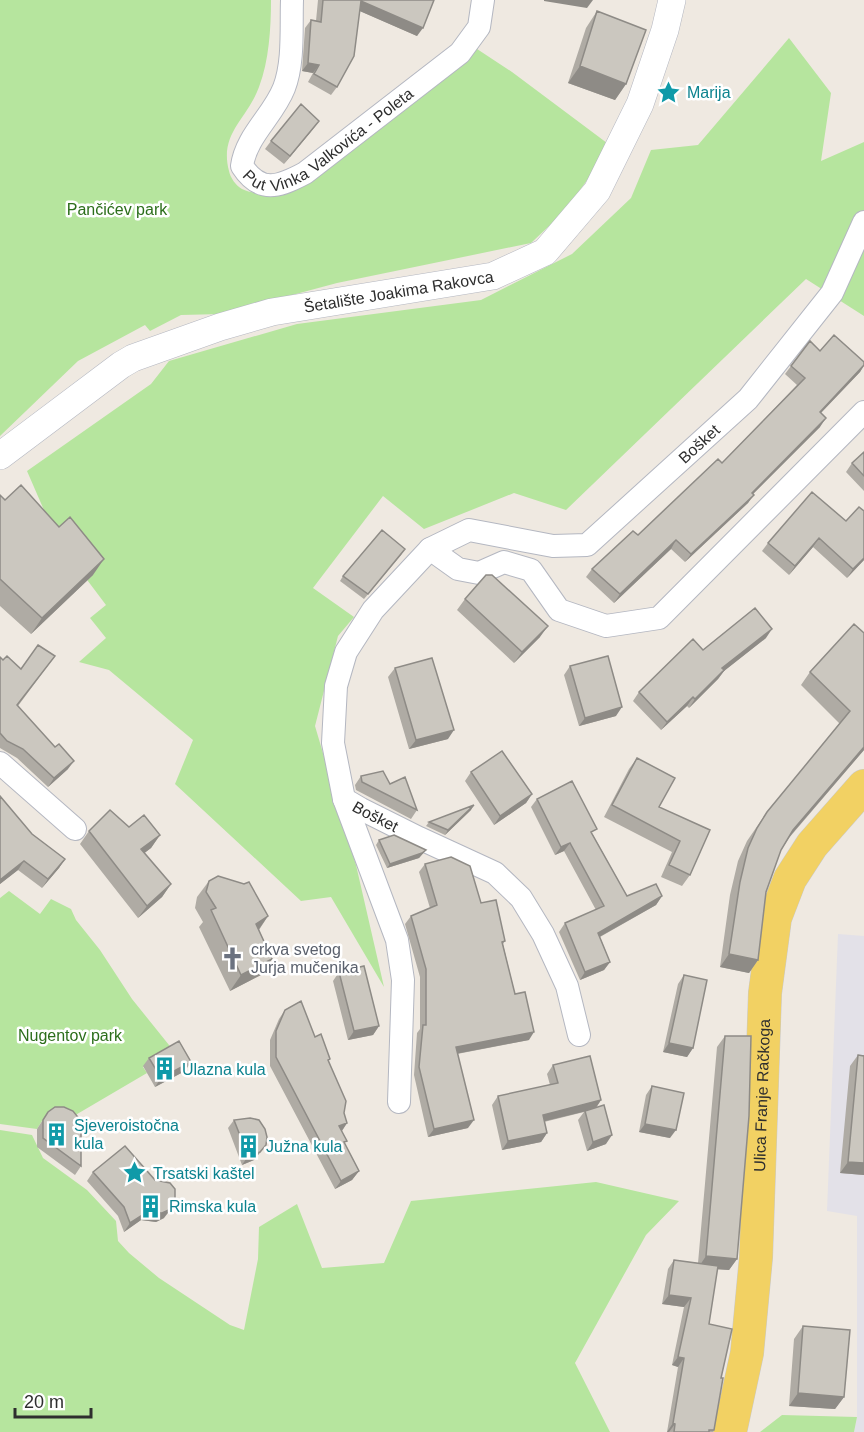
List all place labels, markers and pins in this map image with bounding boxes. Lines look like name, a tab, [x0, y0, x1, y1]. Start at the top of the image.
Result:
place icon: Marija	[656, 79, 682, 105]
place label: Marija	[687, 84, 731, 101]
place label: crkva svetog Jurja mučenika	[251, 941, 359, 976]
church icon: crkva svetog Jurja mučenika	[220, 945, 246, 971]
building icon: Ulazna kula	[151, 1056, 177, 1082]
place label: Ulazna kula	[182, 1061, 266, 1078]
place label: Sjeveroistočna kula	[74, 1117, 179, 1152]
building icon: Sjeveroistočna kula	[43, 1121, 69, 1147]
building icon: Južna kula	[235, 1133, 261, 1159]
place label: Južna kula	[266, 1138, 343, 1155]
place icon: Trsatski kaštel	[122, 1160, 148, 1186]
place label: Trsatski kaštel	[153, 1165, 255, 1182]
building icon: Rimska kula	[138, 1193, 164, 1219]
place label: Rimska kula	[169, 1198, 256, 1215]

